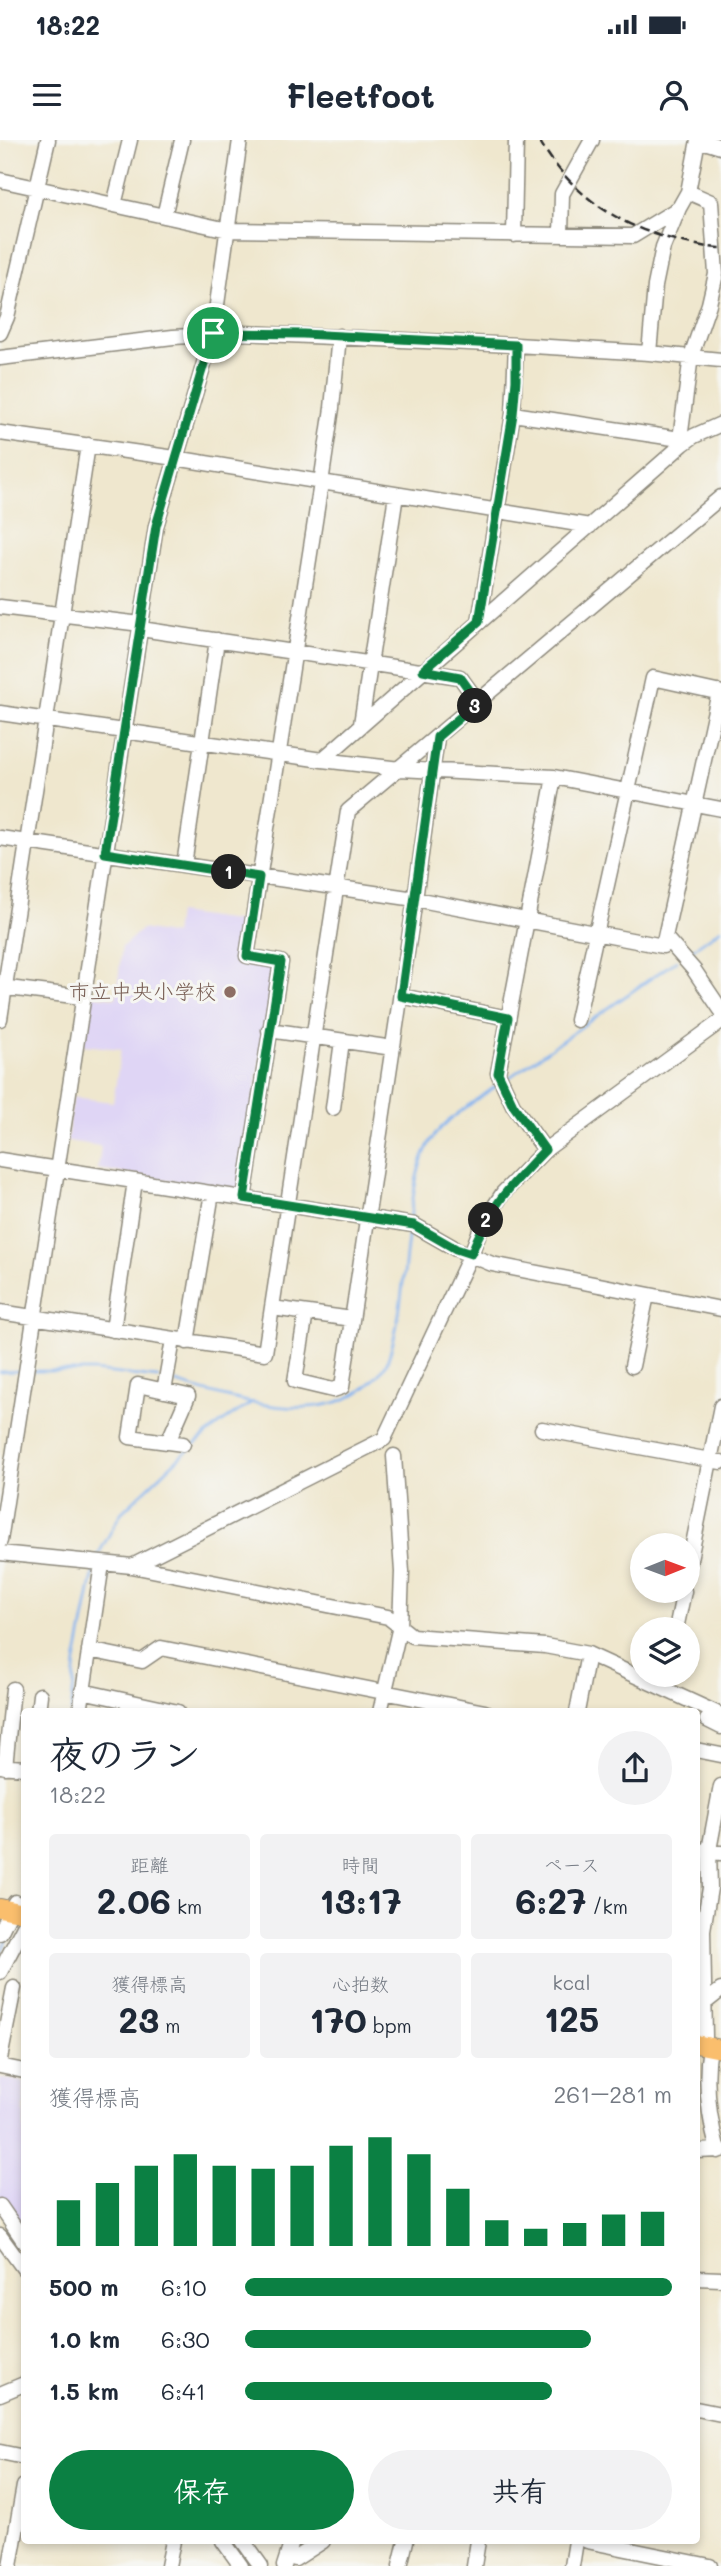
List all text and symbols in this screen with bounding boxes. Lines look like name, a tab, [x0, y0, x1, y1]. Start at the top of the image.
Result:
text: 18:22	[35, 8, 100, 42]
text: Fleetfoot	[286, 74, 435, 116]
icon: menu	[28, 76, 66, 114]
icon: person	[655, 76, 693, 114]
pin	[183, 303, 243, 363]
icon: arrive	[194, 314, 232, 352]
pin: 3	[458, 688, 492, 724]
text: 3	[469, 693, 480, 718]
pin: 1	[212, 854, 246, 890]
text: 1	[224, 859, 233, 884]
place label: 市立中央小学校	[69, 977, 216, 1004]
marker: 市立中央小学校	[222, 984, 238, 1000]
pin: 2	[468, 1202, 504, 1238]
text: 2	[480, 1207, 491, 1232]
north arrow	[630, 1533, 700, 1603]
map controls	[630, 1533, 700, 1687]
button: layers	[630, 1617, 700, 1687]
text: 夜のラン	[49, 1728, 201, 1778]
button: share	[598, 1731, 672, 1805]
text: 18:22	[49, 1779, 106, 1809]
text: 距離	[130, 1852, 169, 1877]
text: 時間	[341, 1852, 380, 1877]
text: ペース	[544, 1852, 599, 1877]
text: 2.06	[97, 1877, 171, 1923]
text: 13:17	[319, 1877, 402, 1923]
text: 6:27	[515, 1877, 587, 1923]
text: km	[171, 1894, 202, 1919]
text: /km	[587, 1894, 628, 1919]
text: kcal	[553, 1970, 590, 1995]
text: 獲得標高	[111, 1971, 188, 1996]
text: 心拍数	[332, 1971, 389, 1996]
text: 125	[544, 1995, 599, 2041]
text: 23	[119, 1996, 159, 2042]
text: 170	[309, 1996, 367, 2042]
text: m	[159, 2013, 180, 2038]
text: bpm	[367, 2013, 412, 2038]
text: 261–281 m	[553, 2079, 672, 2109]
text: 獲得標高	[49, 2082, 141, 2112]
text: 500 m	[49, 2272, 119, 2302]
text: 6:10	[161, 2272, 207, 2302]
text: 1.0 km	[49, 2324, 120, 2354]
text: 6:30	[161, 2324, 210, 2354]
text: 1.5 km	[49, 2376, 119, 2406]
text: 6:41	[161, 2376, 206, 2406]
button: 保存	[49, 2450, 354, 2530]
button: 共有	[368, 2450, 672, 2530]

